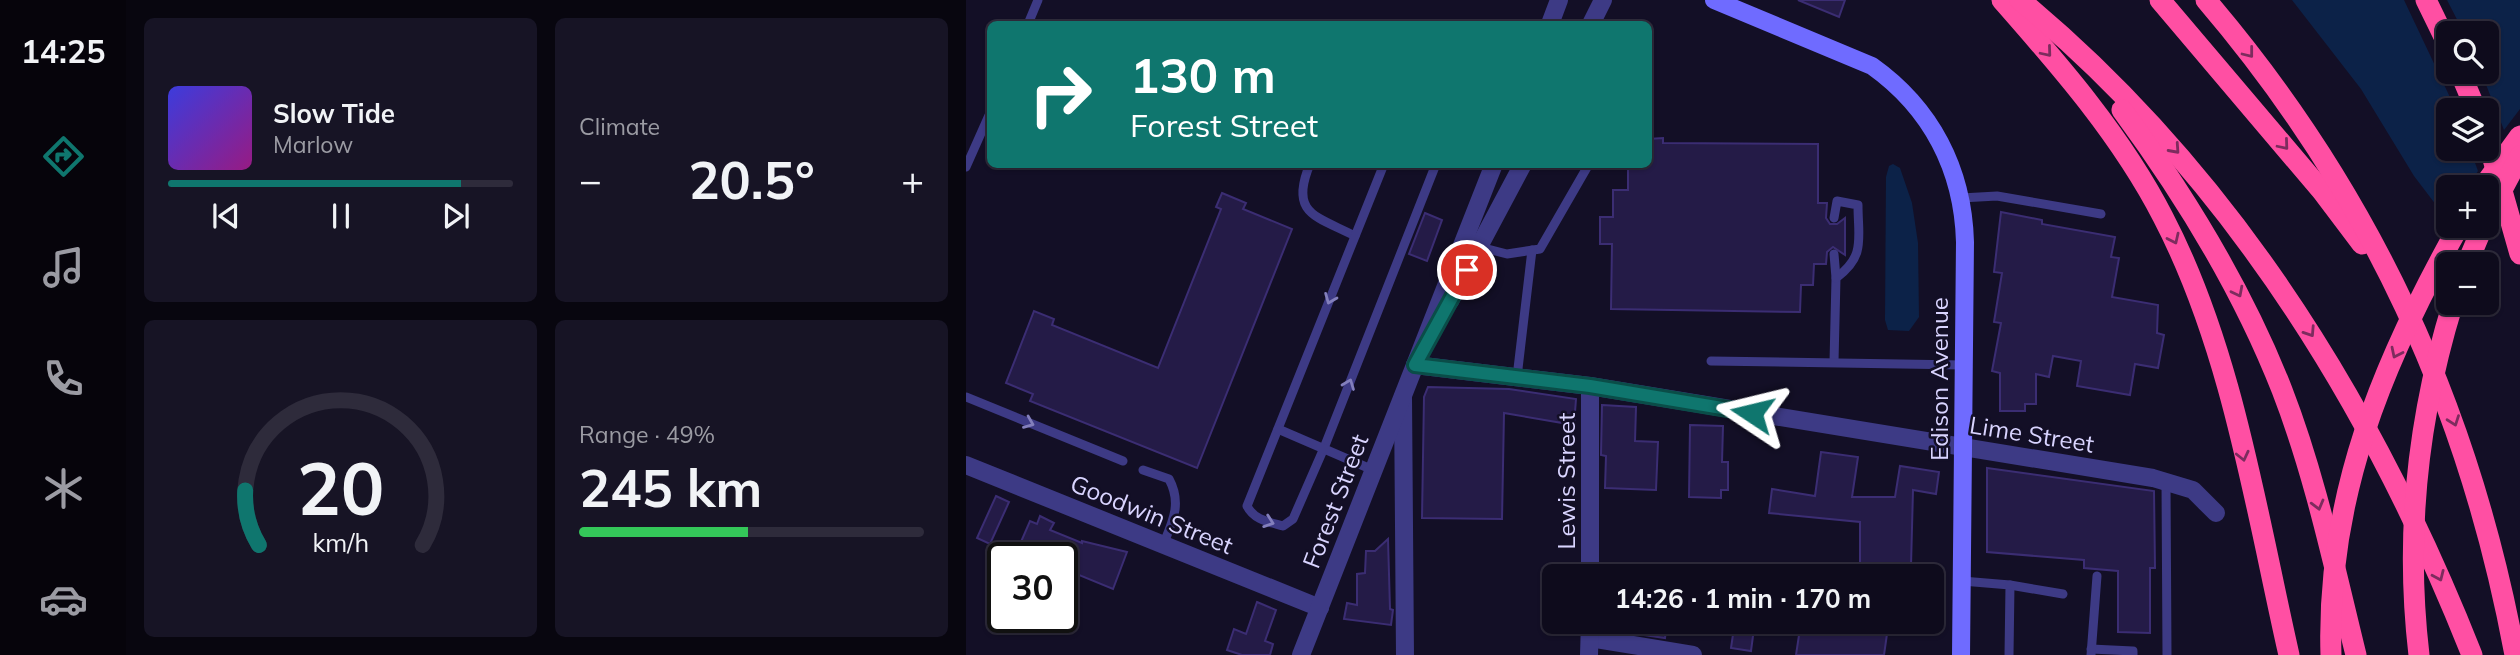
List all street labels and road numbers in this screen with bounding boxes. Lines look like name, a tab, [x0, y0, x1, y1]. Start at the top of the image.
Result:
street label: Edison Avenue	[1924, 297, 1954, 461]
street label: Lime Street	[1968, 409, 2096, 459]
street label: Lewis Street	[1551, 413, 1581, 549]
street label: Forest Street	[1296, 430, 1374, 572]
street label: Goodwin Street	[1066, 468, 1238, 560]

